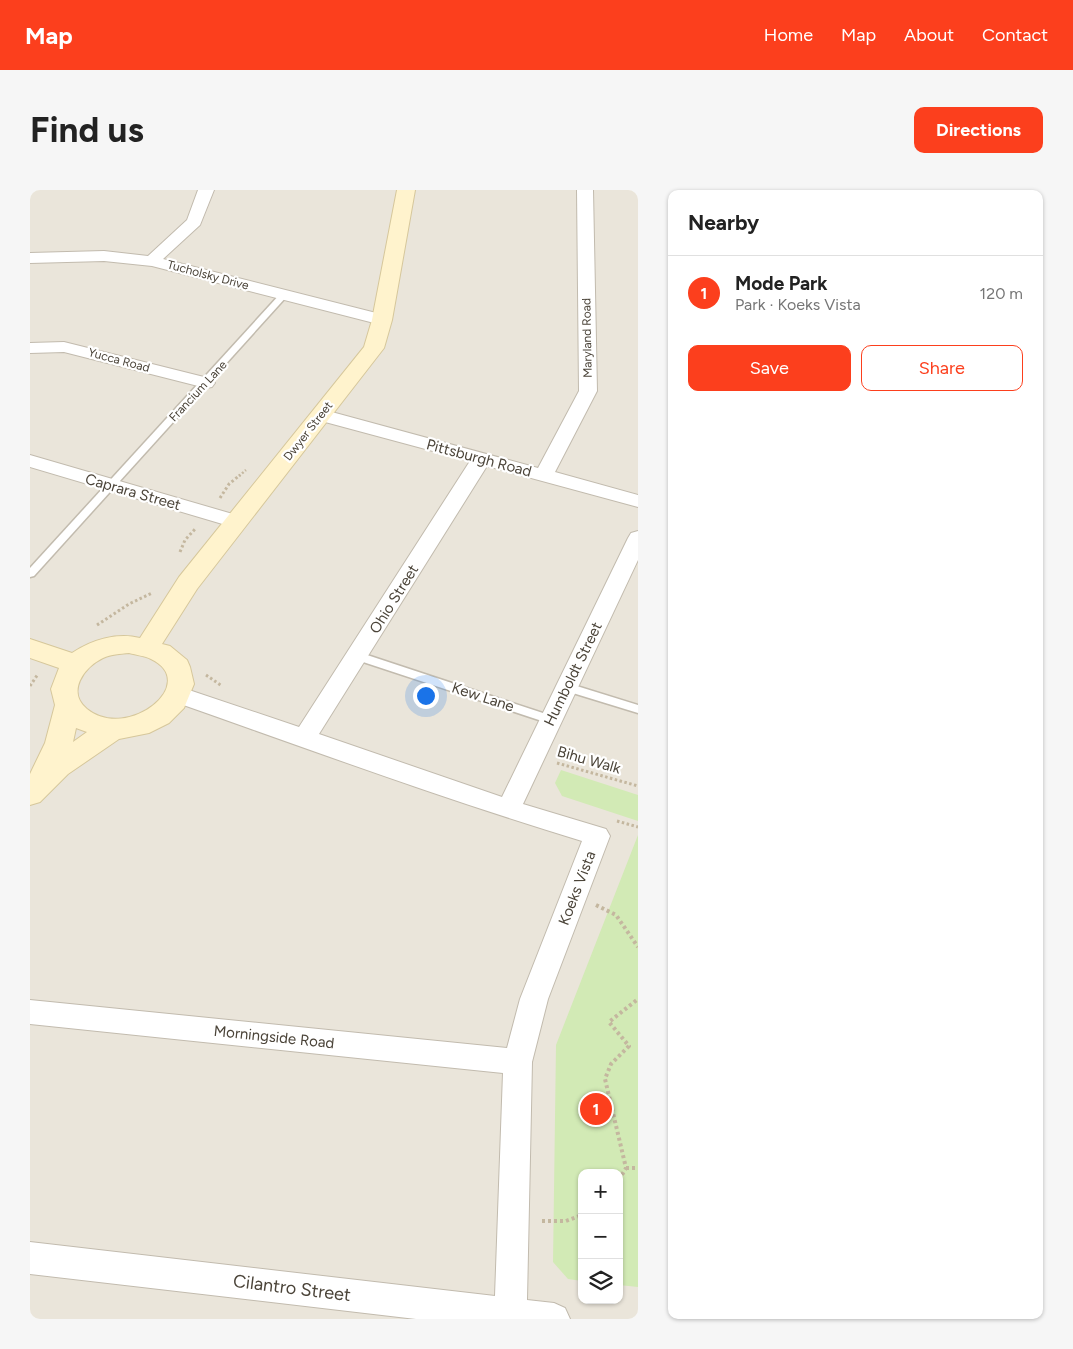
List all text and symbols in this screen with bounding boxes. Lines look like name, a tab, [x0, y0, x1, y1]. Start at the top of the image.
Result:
text: Map	[25, 21, 73, 50]
text: Home	[764, 24, 813, 46]
text: Map	[841, 24, 876, 46]
text: About	[904, 24, 954, 46]
text: Contact	[982, 24, 1048, 46]
button: Directions	[914, 107, 1043, 153]
text: Find us	[30, 109, 144, 151]
text: Nearby	[688, 210, 759, 235]
street label: Tucholsky Drive	[166, 257, 251, 293]
text: Mode Park	[735, 272, 828, 295]
text: 1	[701, 284, 707, 303]
text: 120 m	[980, 284, 1023, 303]
text: Park · Koeks Vista	[735, 295, 861, 314]
street label: Maryland Road	[579, 298, 595, 378]
street label: Yucca Road	[87, 345, 151, 375]
button: Save	[688, 345, 851, 391]
button: Share	[861, 345, 1023, 391]
street label: Francium Lane	[166, 357, 230, 424]
street label: Dwyer Street	[281, 398, 336, 463]
street label: Pittsburgh Road	[424, 435, 534, 481]
street label: Caprara Street	[83, 470, 183, 514]
street label: Ohio Street	[366, 561, 422, 637]
street label: Humboldt Street	[540, 619, 606, 729]
street label: Kew Lane	[450, 678, 516, 716]
your location	[413, 683, 439, 709]
street label: Bihu Walk	[555, 742, 623, 778]
street label: Koeks Vista	[555, 848, 599, 928]
street label: Morningside Road	[213, 1022, 335, 1052]
pin: 1	[580, 1090, 612, 1128]
map controls	[578, 1169, 623, 1304]
button: +	[578, 1169, 623, 1214]
button: −	[578, 1214, 623, 1259]
button: layers	[578, 1259, 623, 1304]
street label: Cilantro Street	[232, 1270, 352, 1306]

